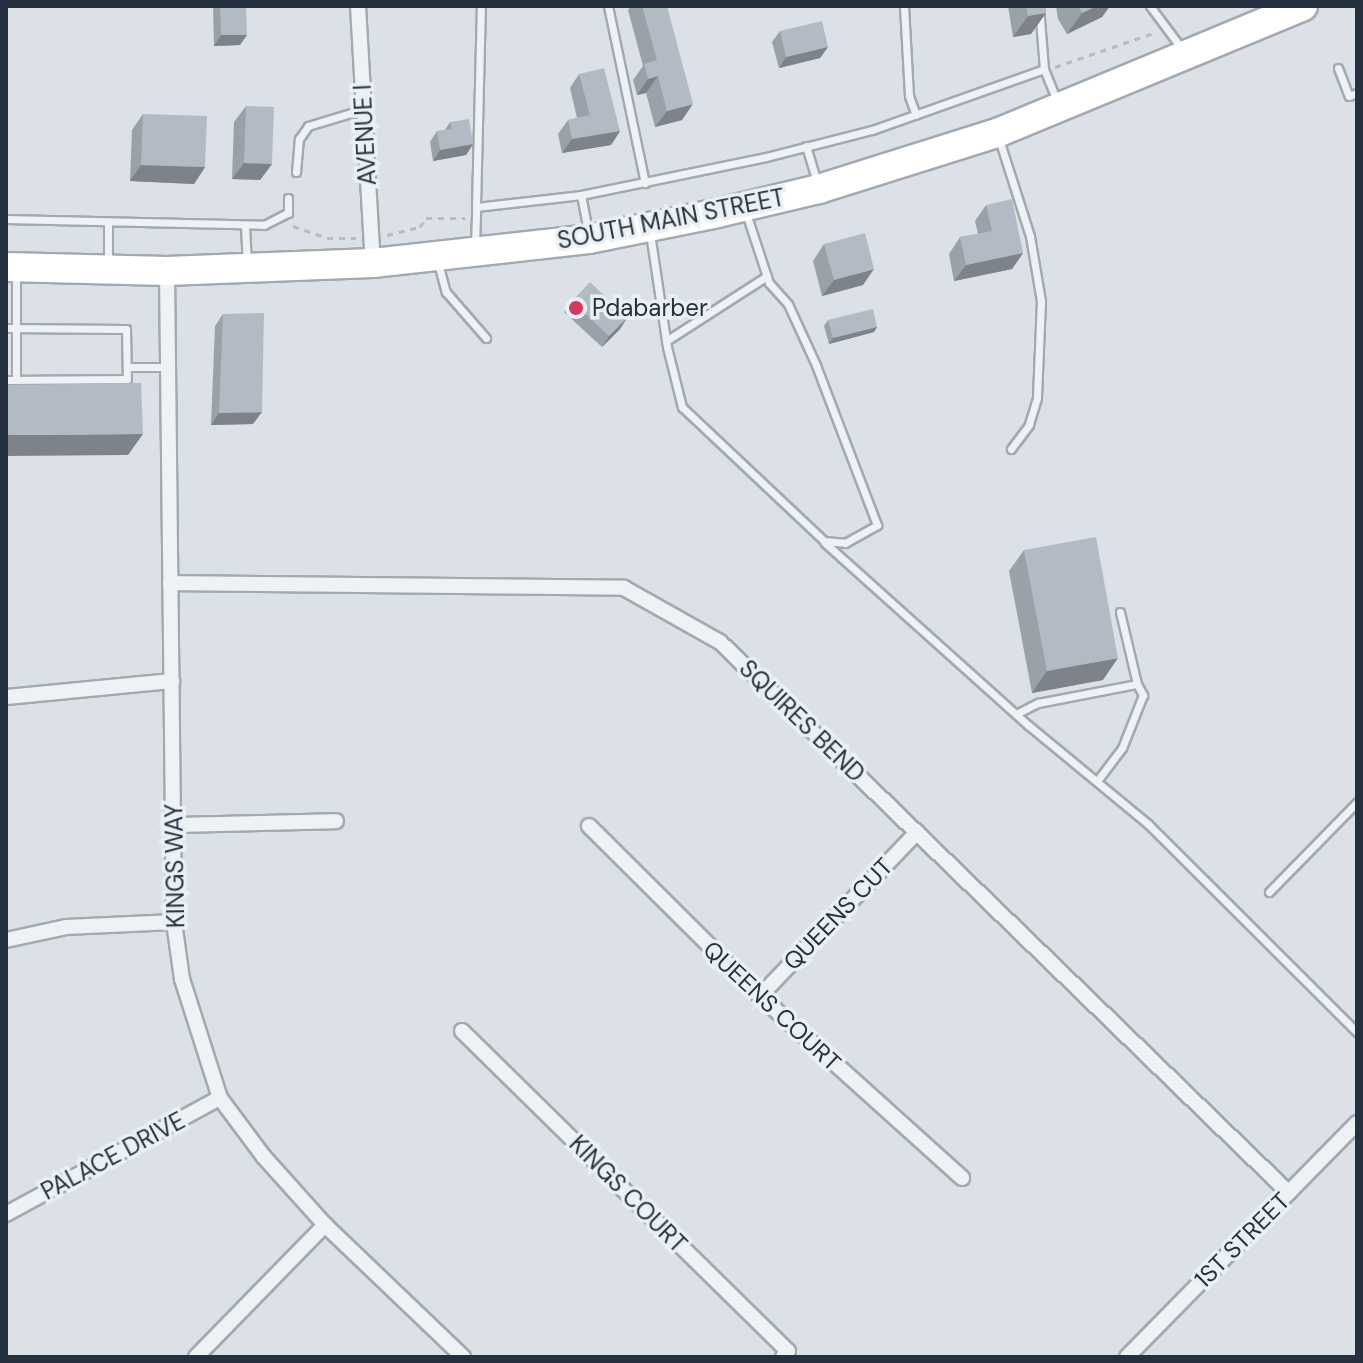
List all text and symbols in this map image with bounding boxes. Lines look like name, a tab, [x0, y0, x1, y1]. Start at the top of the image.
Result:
street label: AVENUE I	[348, 84, 382, 186]
street label: SOUTH MAIN STREET	[555, 183, 787, 255]
place label: Pdabarber	[592, 294, 708, 322]
marker: Pdabarber	[567, 299, 585, 317]
street label: SQUIRES BEND	[733, 654, 871, 788]
street label: KINGS WAY	[160, 804, 190, 928]
street label: QUEENS CUT	[777, 852, 899, 976]
street label: QUEENS COURT	[697, 935, 847, 1077]
street label: PALACE DRIVE	[36, 1106, 190, 1206]
street label: KINGS COURT	[563, 1129, 693, 1259]
street label: 1ST STREET	[1188, 1186, 1296, 1294]

